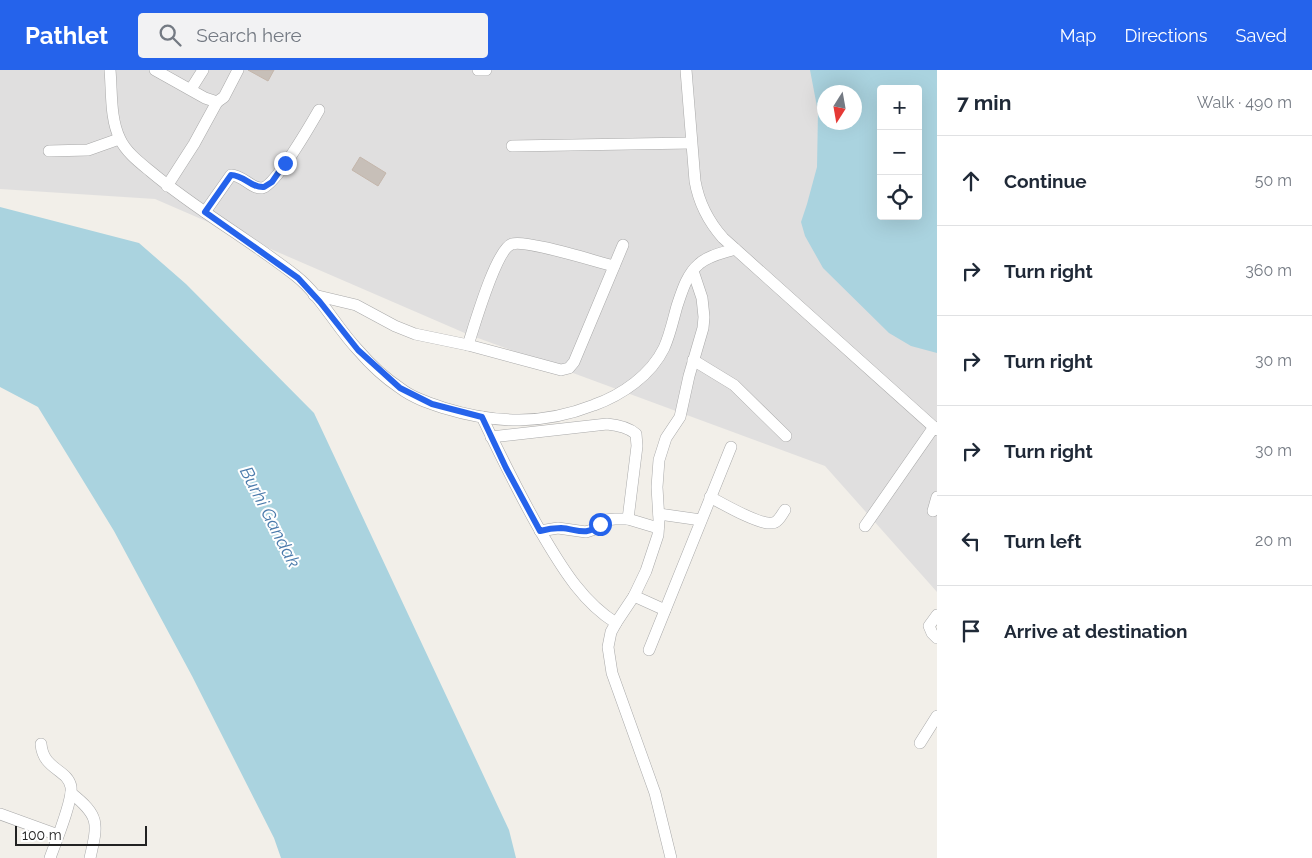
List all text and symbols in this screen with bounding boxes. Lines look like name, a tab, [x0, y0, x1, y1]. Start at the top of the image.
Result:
search box	[138, 13, 488, 58]
text: Pathlet	[25, 21, 108, 50]
icon: search	[156, 21, 184, 49]
text: Search here	[196, 24, 302, 46]
text: Map	[1060, 25, 1096, 46]
text: Directions	[1124, 25, 1208, 46]
text: Saved	[1236, 25, 1287, 46]
north arrow	[817, 85, 862, 130]
map controls	[877, 85, 922, 220]
button: +	[877, 85, 922, 130]
text: 7 min	[957, 90, 1011, 115]
text: Walk · 490 m	[1197, 93, 1292, 112]
button: −	[877, 130, 922, 175]
route end	[274, 152, 297, 175]
icon: ahead	[957, 167, 985, 195]
text: Continue	[1004, 170, 1087, 192]
text: 50 m	[1255, 171, 1292, 190]
button: locate	[877, 175, 922, 220]
icon: right	[957, 257, 985, 285]
text: Turn right	[1004, 260, 1093, 282]
text: 360 m	[1245, 261, 1292, 280]
icon: right	[957, 347, 985, 375]
text: Turn right	[1004, 350, 1093, 372]
text: 30 m	[1255, 351, 1292, 370]
icon: right	[957, 437, 985, 465]
text: Turn right	[1004, 440, 1093, 462]
text: 30 m	[1255, 441, 1292, 460]
water label: Burhi Gandak	[236, 463, 305, 571]
route start	[589, 513, 612, 536]
icon: left	[957, 527, 985, 555]
text: Turn left	[1004, 530, 1081, 552]
text: 20 m	[1255, 531, 1292, 550]
icon: arrive	[957, 617, 985, 645]
text: Arrive at destination	[1004, 620, 1188, 642]
scale bar	[15, 823, 148, 846]
text: 100 m	[22, 827, 62, 843]

